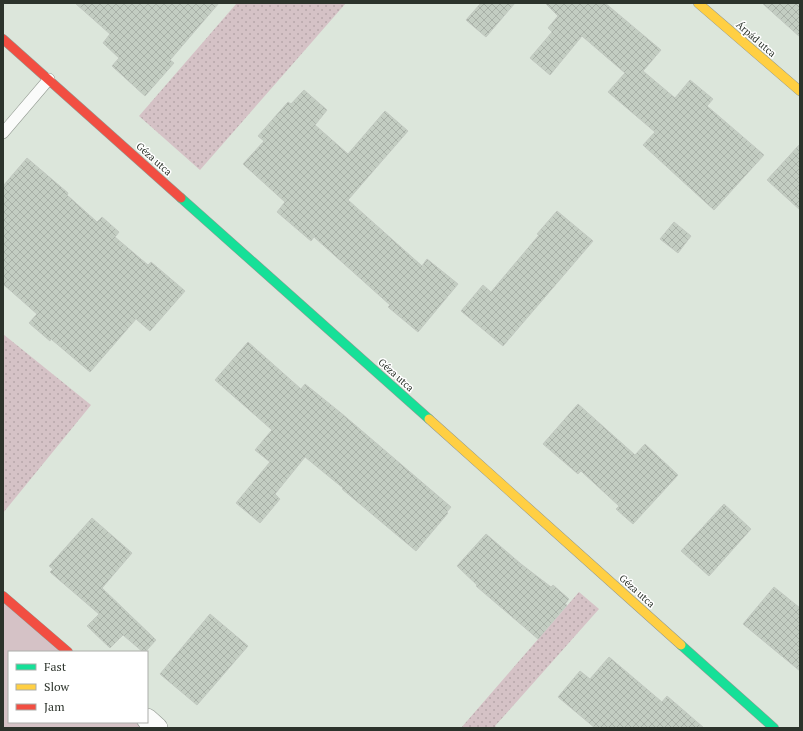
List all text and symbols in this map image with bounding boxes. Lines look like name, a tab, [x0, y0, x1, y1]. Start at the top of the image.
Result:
street label: Árpád utca	[733, 18, 779, 60]
street label: Géza utca	[134, 140, 174, 178]
street label: Géza utca	[376, 356, 416, 394]
street label: Géza utca	[617, 572, 657, 610]
legend	[8, 651, 148, 723]
text: Fast	[44, 659, 67, 674]
text: Slow	[44, 679, 70, 694]
text: Jam	[44, 699, 65, 714]

